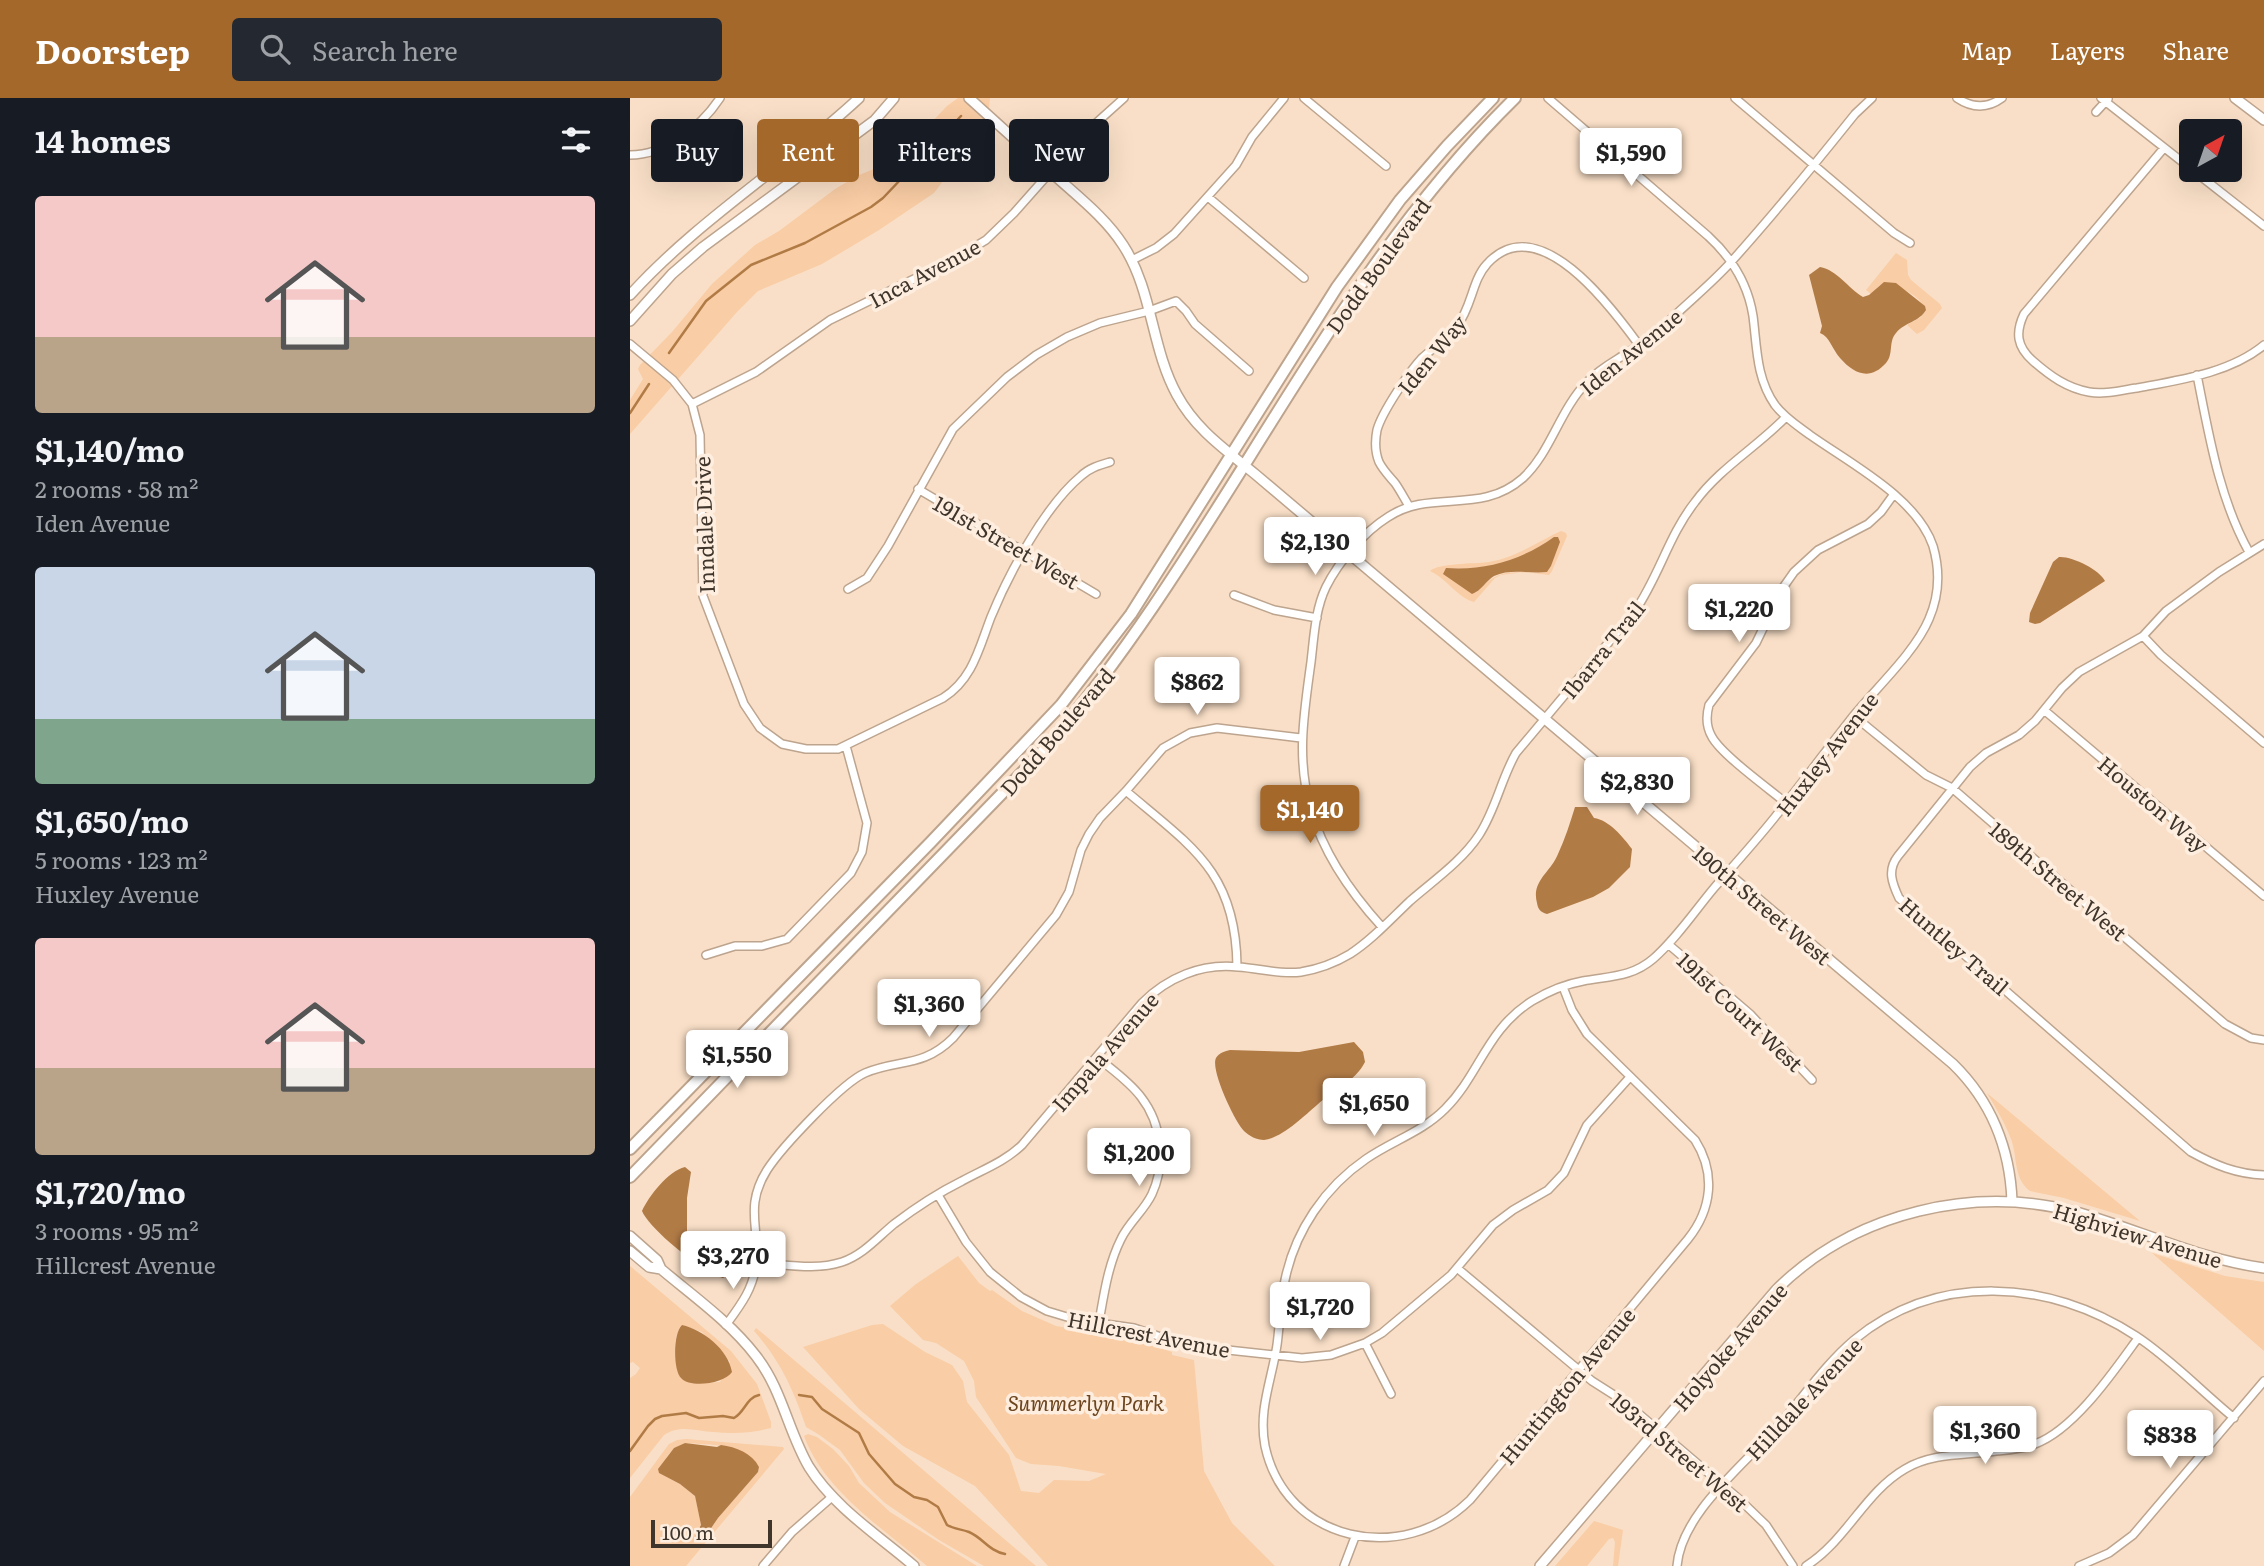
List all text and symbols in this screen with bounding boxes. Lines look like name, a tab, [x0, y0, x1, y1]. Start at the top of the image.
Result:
search box	[232, 18, 722, 81]
text: Doorstep	[35, 25, 190, 74]
icon: search	[256, 30, 294, 68]
text: Search here	[312, 30, 458, 69]
text: Map	[1961, 32, 2012, 67]
text: Layers	[2050, 32, 2124, 67]
text: Share	[2162, 32, 2229, 67]
text: 14 homes	[35, 118, 171, 162]
chip: Buy	[651, 119, 743, 182]
chip: Rent	[757, 119, 859, 182]
chip: Filters	[873, 119, 995, 182]
chip: New	[1009, 119, 1109, 182]
north arrow	[2179, 119, 2242, 182]
map controls	[2179, 119, 2242, 182]
icon: filters	[557, 121, 595, 159]
pin: $1,590	[1574, 129, 1688, 188]
text: $1,590	[1596, 134, 1666, 168]
street label: Dodd Boulevard	[1317, 191, 1437, 339]
street label: Inca Avenue	[863, 230, 985, 314]
icon: home	[252, 242, 378, 368]
street label: Iden Avenue	[1572, 300, 1688, 402]
street label: Iden Way	[1389, 307, 1473, 401]
text: $1,140/mo	[35, 427, 185, 471]
street label: Inndale Drive	[685, 456, 721, 594]
text: 2 rooms · 58 m²	[35, 471, 198, 505]
street label: 191st Street West	[928, 487, 1086, 596]
text: Iden Avenue	[35, 505, 170, 539]
pin: $2,130	[1258, 518, 1372, 577]
text: $2,130	[1280, 523, 1350, 557]
pin: $1,220	[1682, 584, 1796, 644]
text: $1,220	[1704, 590, 1774, 624]
street label: Ibarra Trail	[1553, 593, 1651, 705]
icon: home	[252, 613, 378, 739]
pin: $862	[1156, 658, 1238, 717]
street label: Dodd Boulevard	[992, 660, 1120, 802]
text: $862	[1170, 663, 1224, 697]
street label: Huxley Avenue	[1768, 684, 1884, 822]
street label: Houston Way	[2092, 748, 2217, 859]
pin: $2,830	[1580, 758, 1694, 817]
text: $2,830	[1600, 763, 1674, 797]
pin: $1,140	[1253, 786, 1367, 845]
text: $1,140	[1276, 791, 1344, 825]
text: $1,650/mo	[35, 798, 189, 842]
street label: 189th Street West	[1983, 813, 2135, 947]
street label: 190th Street West	[1687, 837, 1839, 971]
text: 5 rooms · 123 m²	[35, 842, 208, 876]
text: Huxley Avenue	[35, 876, 199, 910]
street label: Huntley Trail	[1893, 889, 2017, 1001]
street label: 191st Court West	[1671, 944, 1811, 1078]
pin: $1,360	[872, 979, 986, 1039]
icon: home	[252, 984, 378, 1110]
street label: Impala Avenue	[1043, 984, 1165, 1118]
text: $1,360	[893, 985, 965, 1019]
pin: $1,550	[680, 1030, 794, 1090]
text: $1,550	[702, 1036, 772, 1070]
pin: $1,650	[1317, 1079, 1431, 1138]
text: $1,650	[1339, 1084, 1409, 1118]
pin: $1,200	[1082, 1128, 1196, 1188]
text: $1,200	[1103, 1134, 1175, 1168]
text: $1,720/mo	[35, 1169, 186, 1213]
street label: Highview Avenue	[2050, 1194, 2226, 1274]
text: 3 rooms · 95 m²	[35, 1213, 199, 1247]
pin: $3,270	[676, 1232, 790, 1291]
text: $3,270	[697, 1237, 769, 1271]
text: Hillcrest Avenue	[35, 1247, 216, 1281]
street label: Holyoke Avenue	[1665, 1275, 1793, 1417]
pin: $1,720	[1263, 1282, 1377, 1342]
text: $1,720	[1286, 1288, 1354, 1322]
street label: Huntington Avenue	[1491, 1299, 1641, 1470]
street label: Hillcrest Avenue	[1065, 1302, 1233, 1364]
street label: Hilldale Avenue	[1738, 1329, 1868, 1466]
street label: 193rd Street West	[1604, 1384, 1756, 1518]
park label: Summerlyn Park	[1008, 1386, 1165, 1417]
pin: $1,360	[1928, 1406, 2042, 1466]
pin: $838	[2129, 1410, 2211, 1470]
text: $1,360	[1949, 1412, 2021, 1446]
text: $838	[2143, 1416, 2197, 1450]
scale bar	[651, 1517, 772, 1549]
text: 100 m	[662, 1518, 714, 1546]

